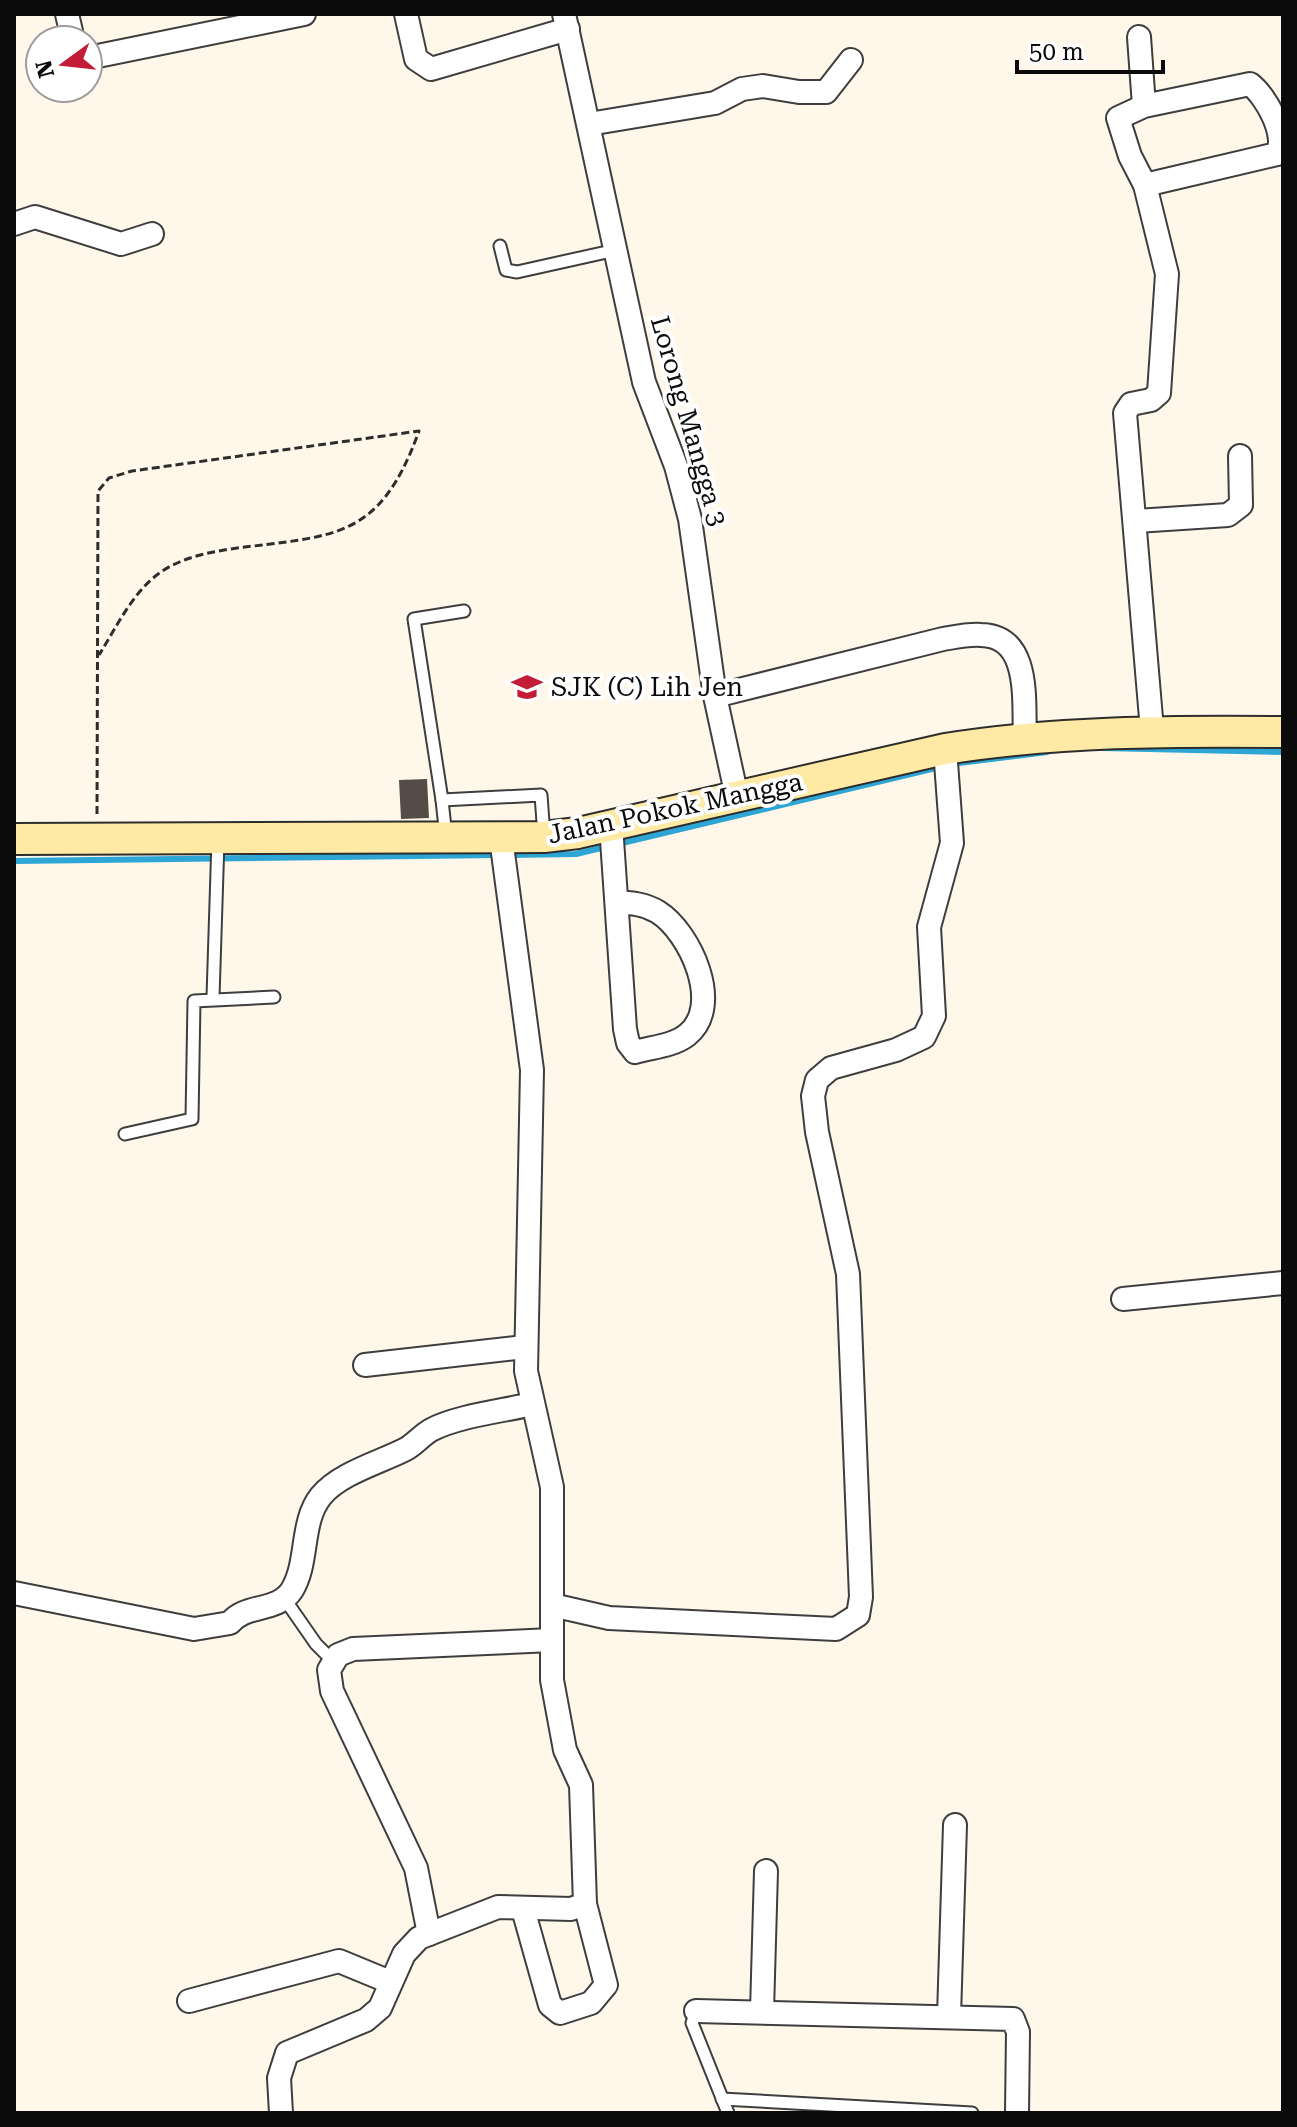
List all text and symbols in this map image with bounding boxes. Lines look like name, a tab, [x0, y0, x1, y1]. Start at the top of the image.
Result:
north arrow	[24, 24, 104, 104]
scale bar	[1017, 24, 1163, 74]
text: 50 m	[1029, 38, 1084, 66]
text: N	[31, 58, 59, 80]
street label: Lorong Mangga 3	[645, 313, 733, 529]
school or university icon: SJK (C) Lih Jen	[510, 670, 544, 704]
place label: SJK (C) Lih Jen	[551, 672, 743, 702]
street label: Jalan Pokok Mangga	[545, 766, 805, 850]

